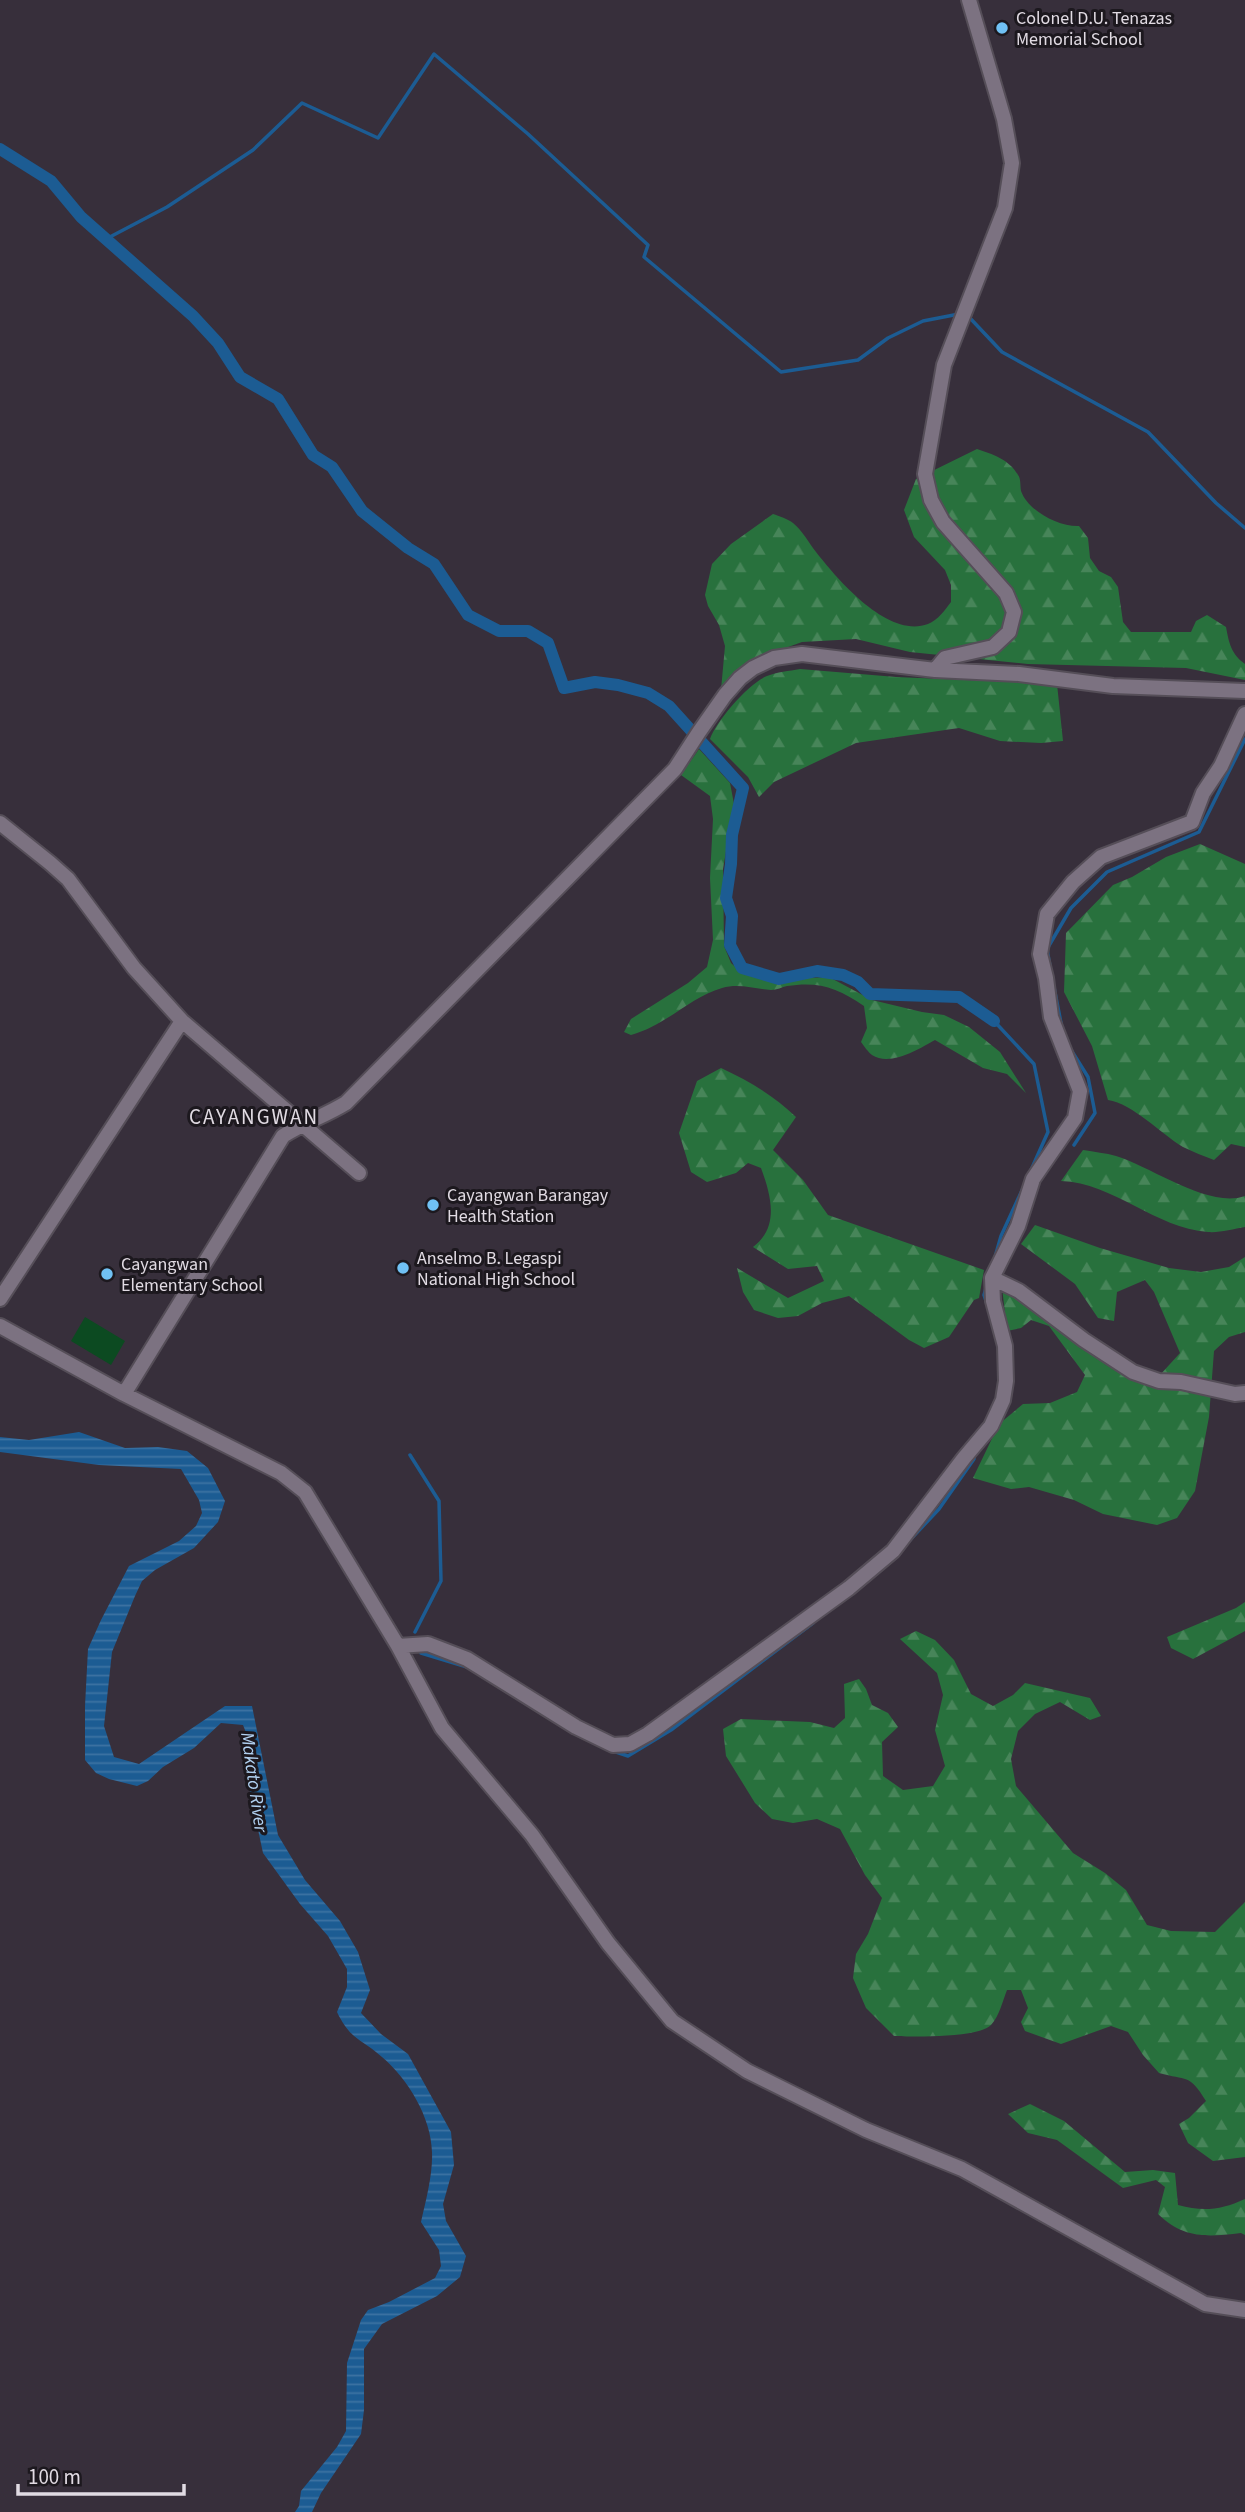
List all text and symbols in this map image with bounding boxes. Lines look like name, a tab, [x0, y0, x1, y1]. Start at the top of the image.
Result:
place label: Colonel D.U. Tenazas Memorial School	[1016, 6, 1172, 52]
marker: Colonel D.U. Tenazas Memorial School	[994, 20, 1010, 36]
district label: CAYANGWAN	[189, 1102, 319, 1132]
place label: Cayangwan Barangay Health Station	[447, 1183, 609, 1229]
marker: Cayangwan Barangay Health Station	[425, 1197, 441, 1213]
place label: Anselmo B. Legaspi National High School	[417, 1246, 575, 1292]
place label: Cayangwan Elementary School	[121, 1252, 263, 1298]
marker: Anselmo B. Legaspi National High School	[395, 1260, 411, 1276]
marker: Cayangwan Elementary School	[99, 1266, 115, 1282]
water label: Makato River	[233, 1730, 274, 1836]
scale bar	[18, 2452, 184, 2496]
text: 100 m	[28, 2462, 81, 2492]

